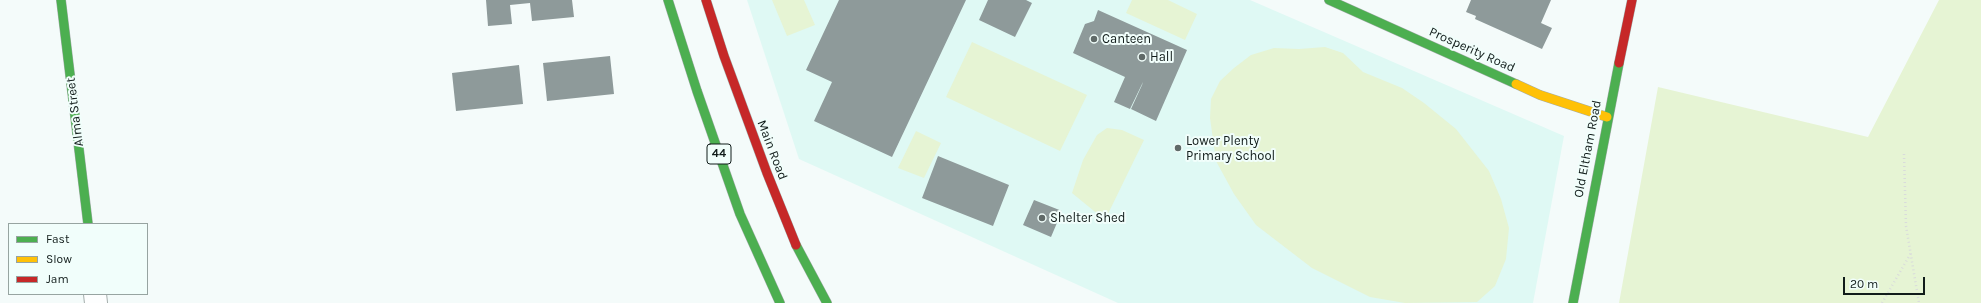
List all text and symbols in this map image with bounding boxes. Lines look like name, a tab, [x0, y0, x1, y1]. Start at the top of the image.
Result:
street label: Prosperity Road	[1427, 24, 1517, 76]
place label: Canteen	[1102, 31, 1151, 47]
marker: Canteen	[1089, 34, 1099, 44]
place label: Hall	[1150, 49, 1173, 65]
marker: Hall	[1137, 52, 1147, 62]
street label: Alma Street	[63, 77, 87, 147]
street label: Old Eltham Road	[1571, 99, 1605, 199]
street label: Main Road	[753, 118, 791, 182]
place label: Lower Plenty Primary School	[1186, 133, 1275, 164]
marker: Lower Plenty Primary School	[1173, 143, 1183, 153]
road number: 44	[707, 144, 731, 164]
place label: Shelter Shed	[1050, 210, 1125, 226]
marker: Shelter Shed	[1037, 213, 1047, 223]
legend	[8, 223, 148, 295]
text: Fast	[46, 232, 69, 246]
text: Slow	[46, 252, 72, 266]
scale bar	[1845, 269, 1927, 295]
text: Jam	[46, 272, 69, 286]
text: 20 m	[1850, 277, 1878, 291]

